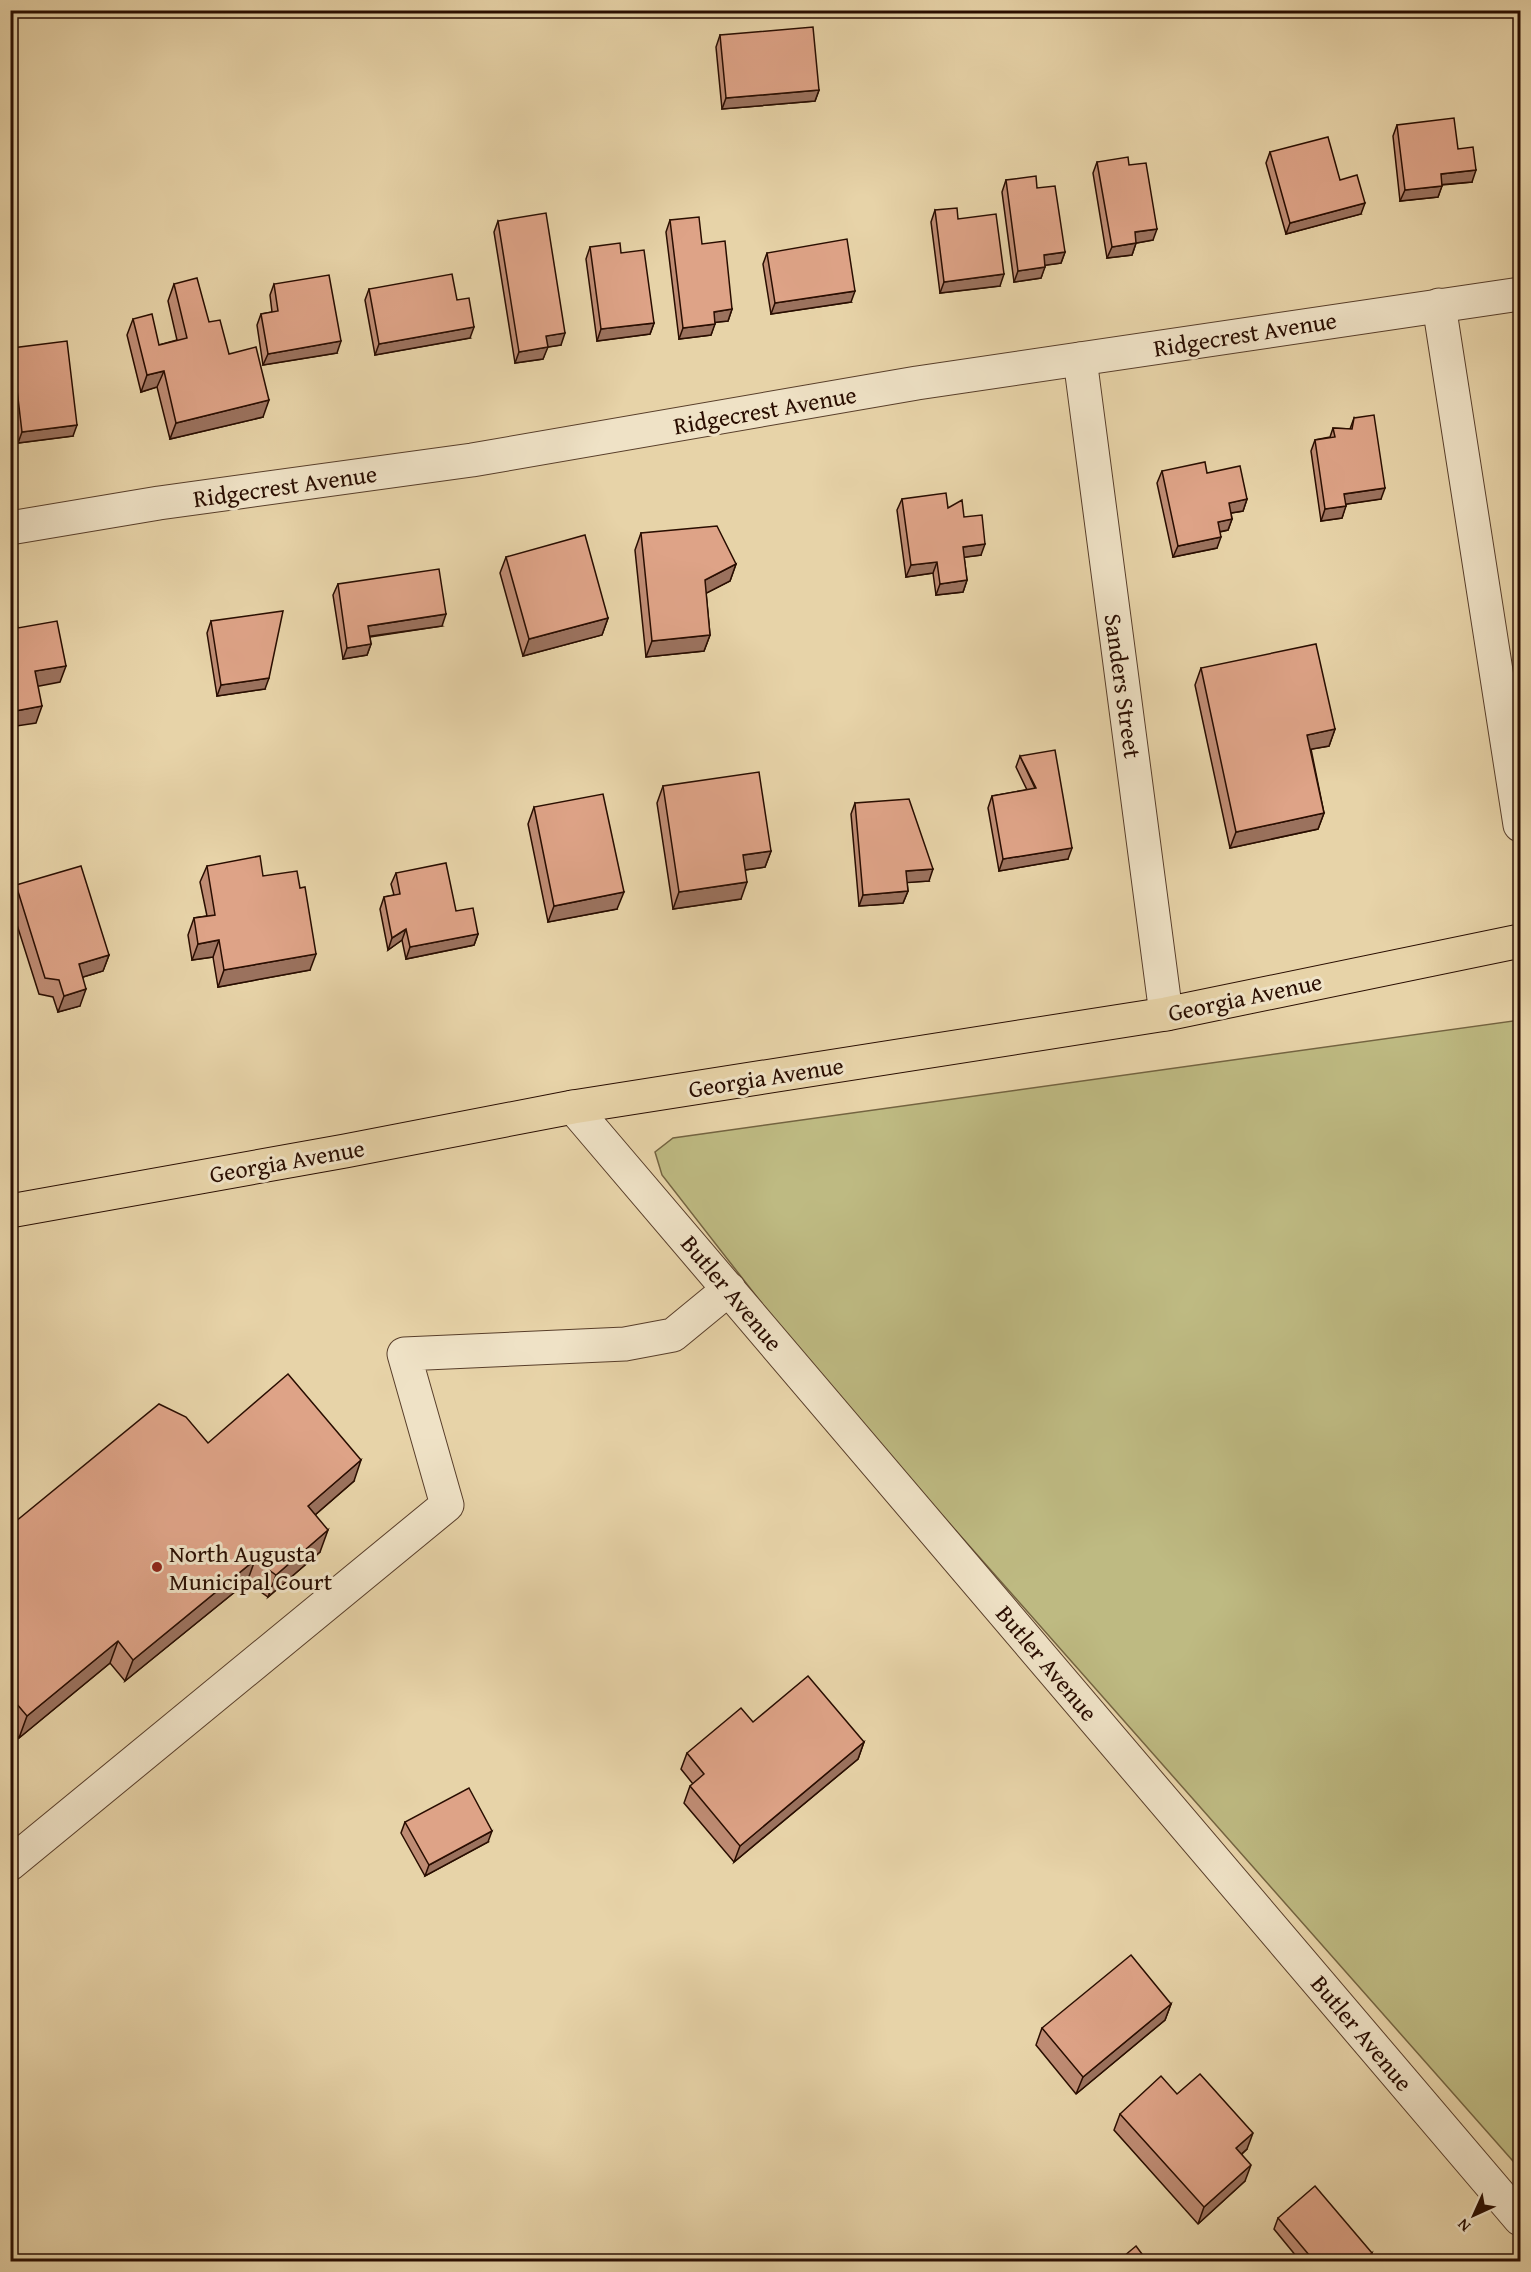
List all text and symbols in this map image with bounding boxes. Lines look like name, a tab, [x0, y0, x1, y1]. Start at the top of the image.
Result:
street label: Ridgecrest Avenue	[1151, 302, 1339, 366]
street label: Ridgecrest Avenue	[671, 377, 859, 443]
street label: Ridgecrest Avenue	[191, 456, 379, 516]
street label: Sanders Street	[1096, 611, 1151, 761]
street label: Georgia Avenue	[1165, 964, 1325, 1030]
street label: Georgia Avenue	[686, 1047, 846, 1107]
street label: Georgia Avenue	[207, 1130, 367, 1192]
street label: Butler Avenue	[673, 1227, 791, 1359]
place label: North Augusta Municipal Court	[169, 1536, 333, 1599]
marker: North Augusta Municipal Court	[150, 1560, 164, 1574]
street label: Butler Avenue	[988, 1597, 1106, 1729]
street label: Butler Avenue	[1303, 1967, 1421, 2099]
north arrow	[1444, 2185, 1504, 2245]
text: N	[1451, 2213, 1476, 2238]

